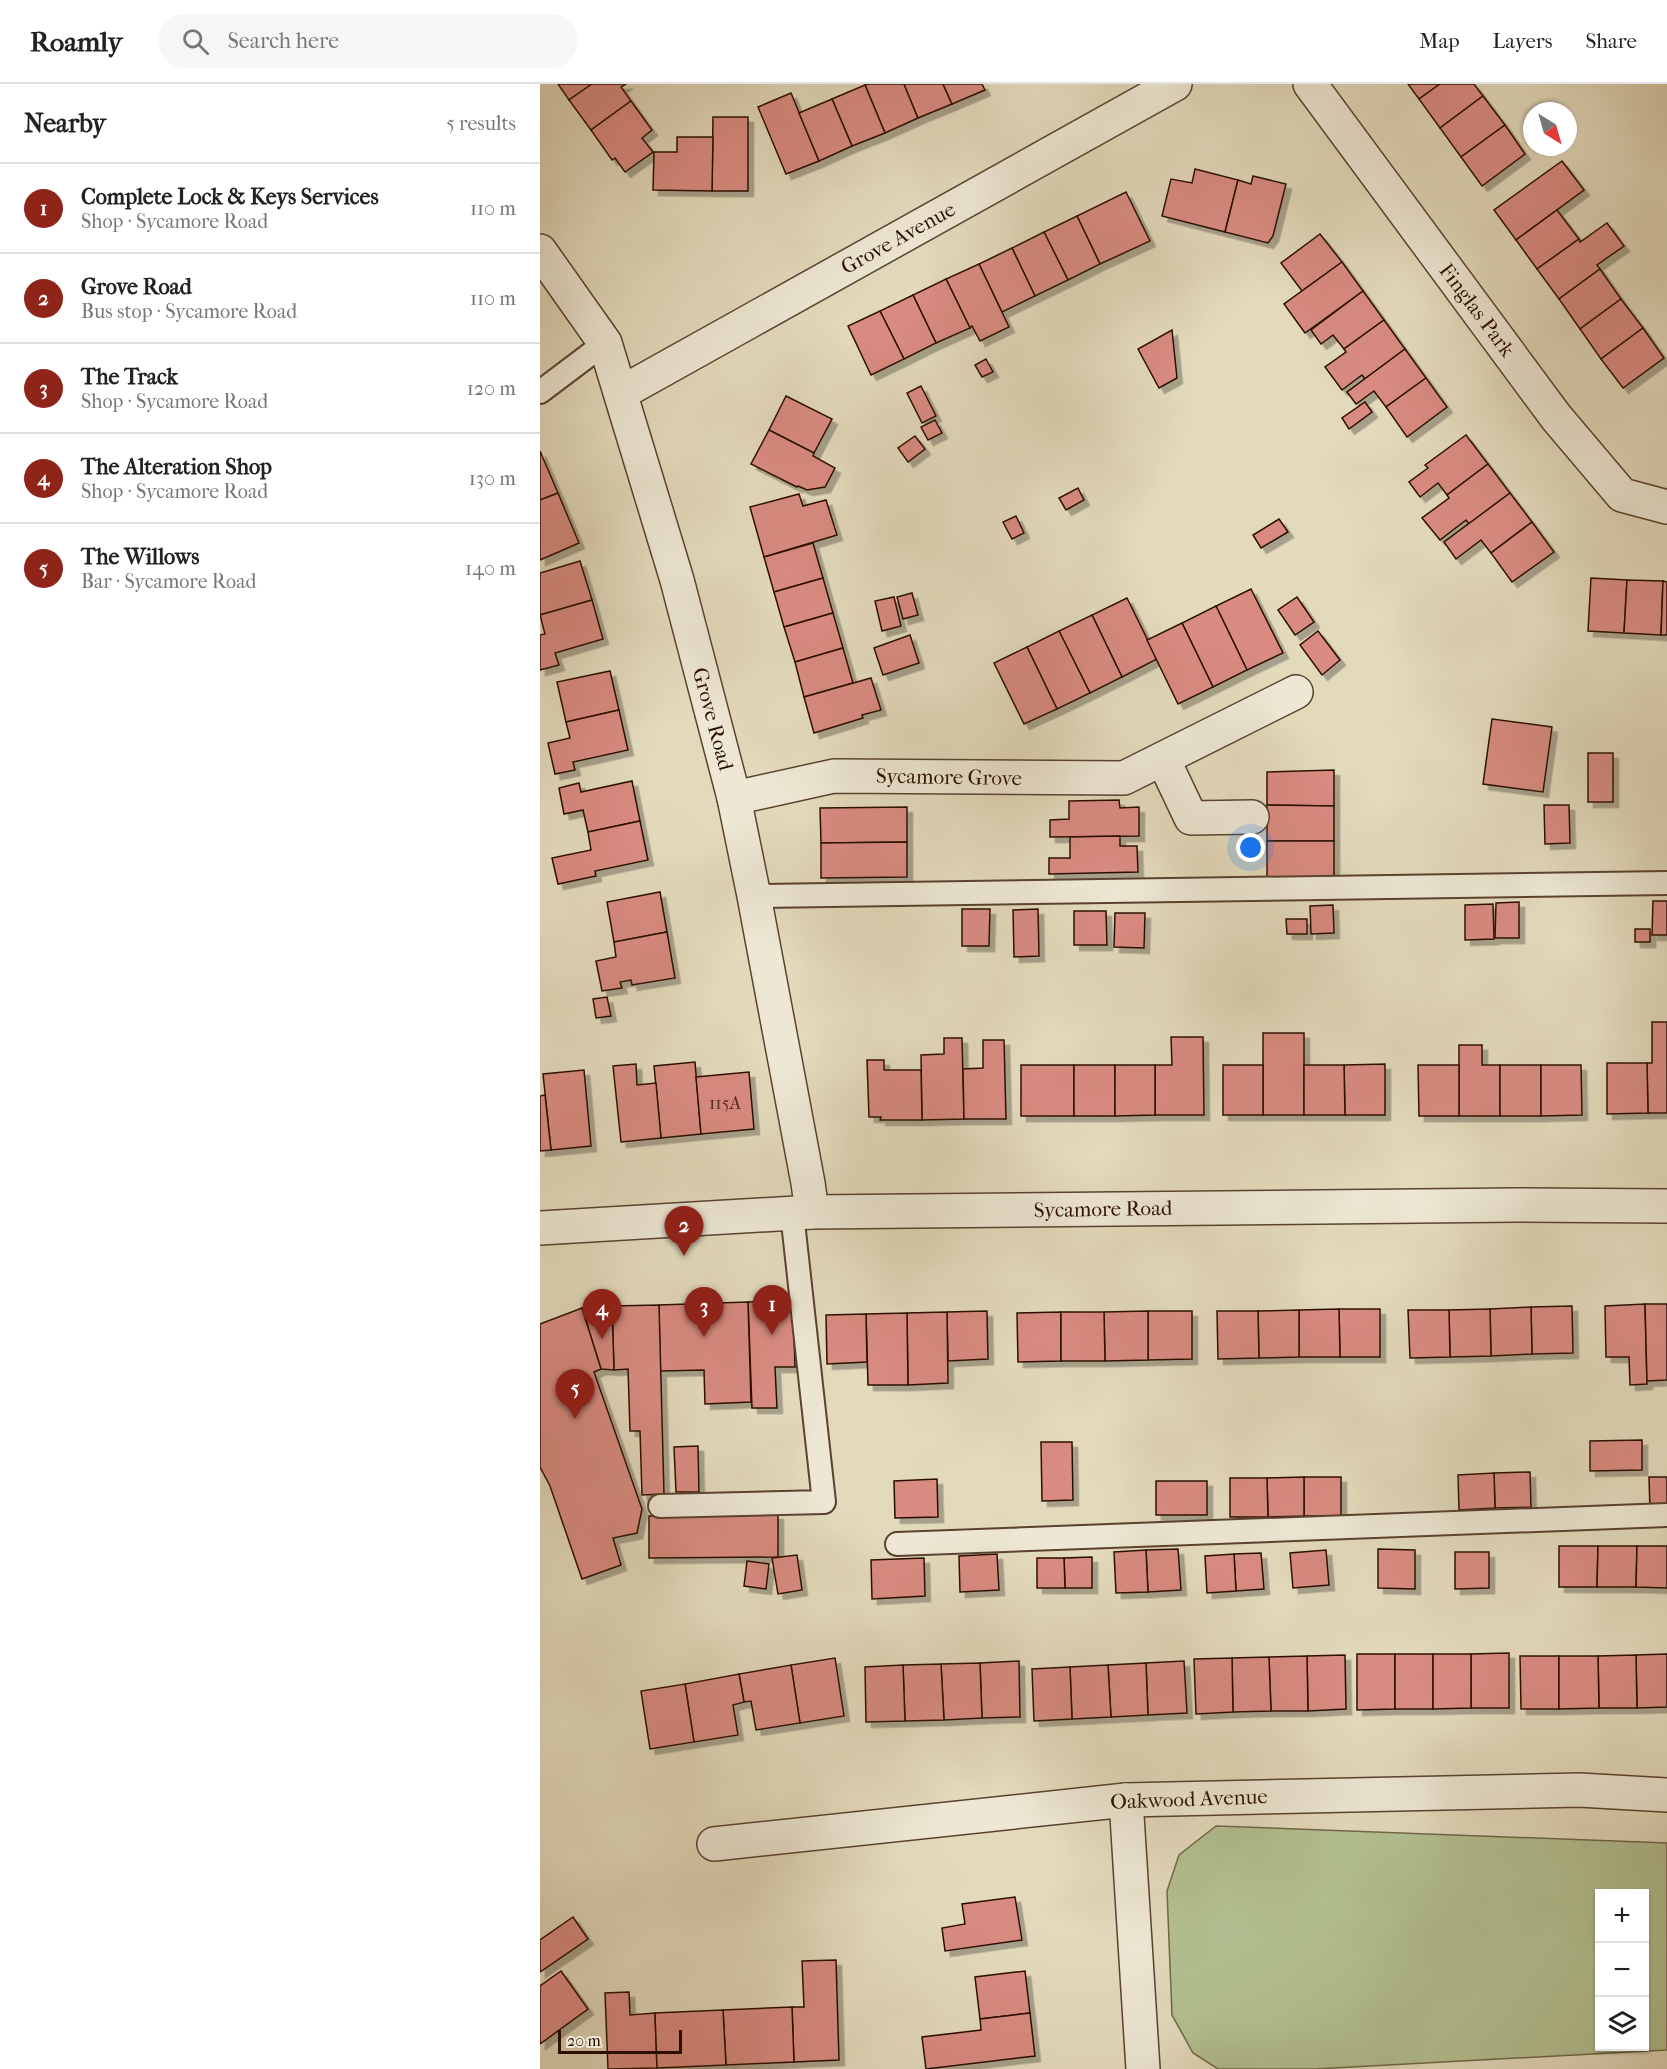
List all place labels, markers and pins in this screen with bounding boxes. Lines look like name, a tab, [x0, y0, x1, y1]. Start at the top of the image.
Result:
pin: 2	[664, 1206, 704, 1256]
pin: 1	[752, 1286, 792, 1335]
pin: 3	[684, 1288, 724, 1337]
pin: 4	[582, 1290, 622, 1339]
pin: 5	[555, 1370, 594, 1419]

